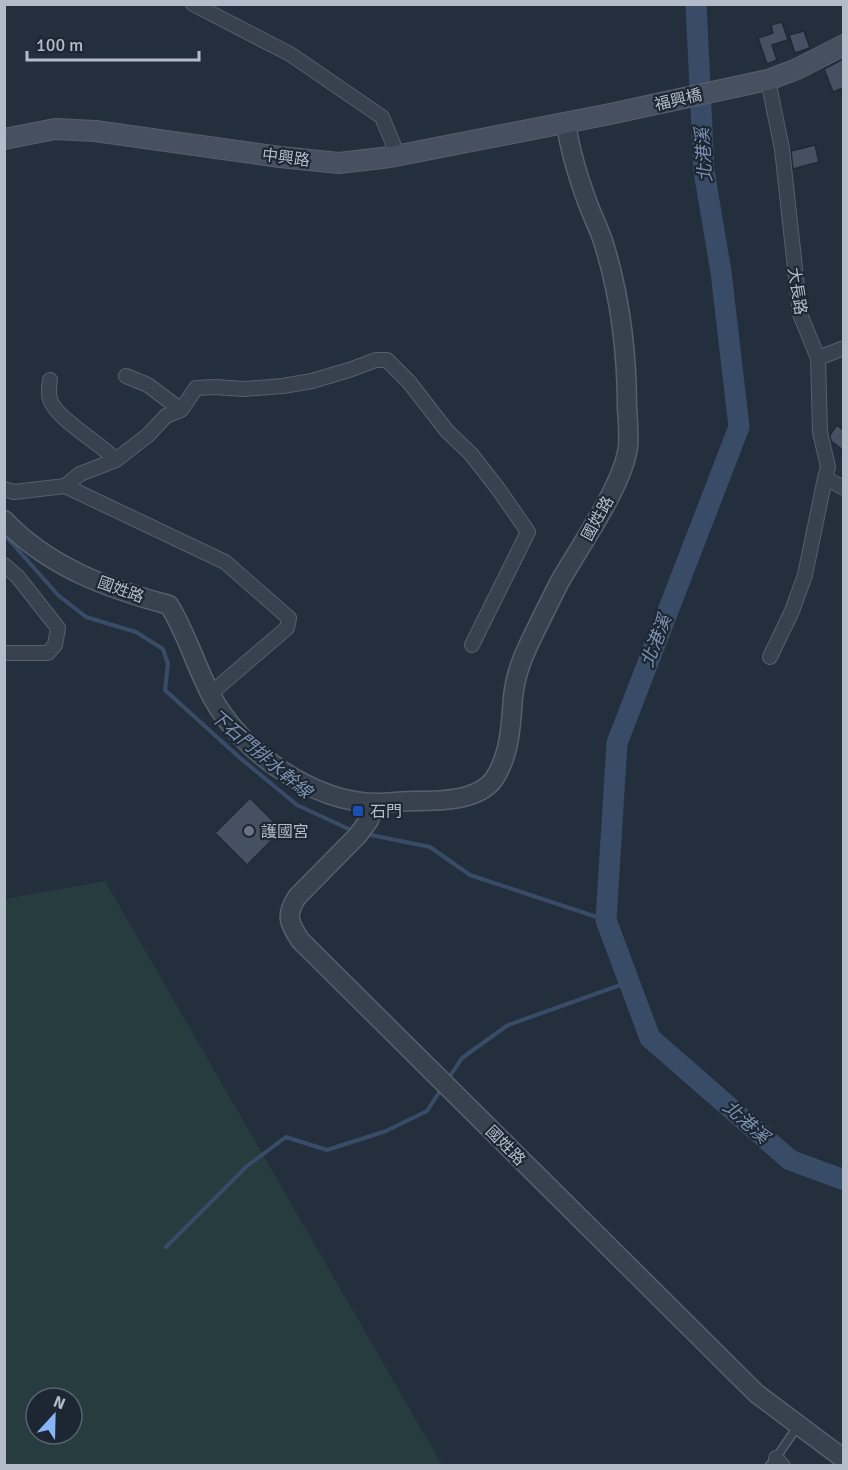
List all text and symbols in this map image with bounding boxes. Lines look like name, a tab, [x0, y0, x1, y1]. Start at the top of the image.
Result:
scale bar	[27, 24, 200, 62]
text: 100 m	[36, 34, 83, 56]
street label: 福興橋	[653, 85, 704, 115]
water label: 北港溪	[691, 124, 717, 183]
street label: 中興路	[261, 145, 311, 171]
street label: 大長路	[783, 266, 811, 316]
street label: 國姓路	[577, 493, 618, 544]
street label: 國姓路	[95, 572, 147, 608]
water label: 北港溪	[636, 609, 677, 670]
water label: 下石門排水幹線	[206, 705, 318, 804]
place label: 石門	[370, 802, 402, 822]
marker: 石門	[351, 804, 365, 818]
place label: 護國宮	[261, 822, 309, 842]
marker: 護國宮	[242, 824, 256, 838]
water label: 北港溪	[718, 1096, 776, 1150]
street label: 國姓路	[481, 1122, 529, 1170]
north arrow	[24, 1386, 84, 1446]
text: N	[50, 1392, 68, 1414]

